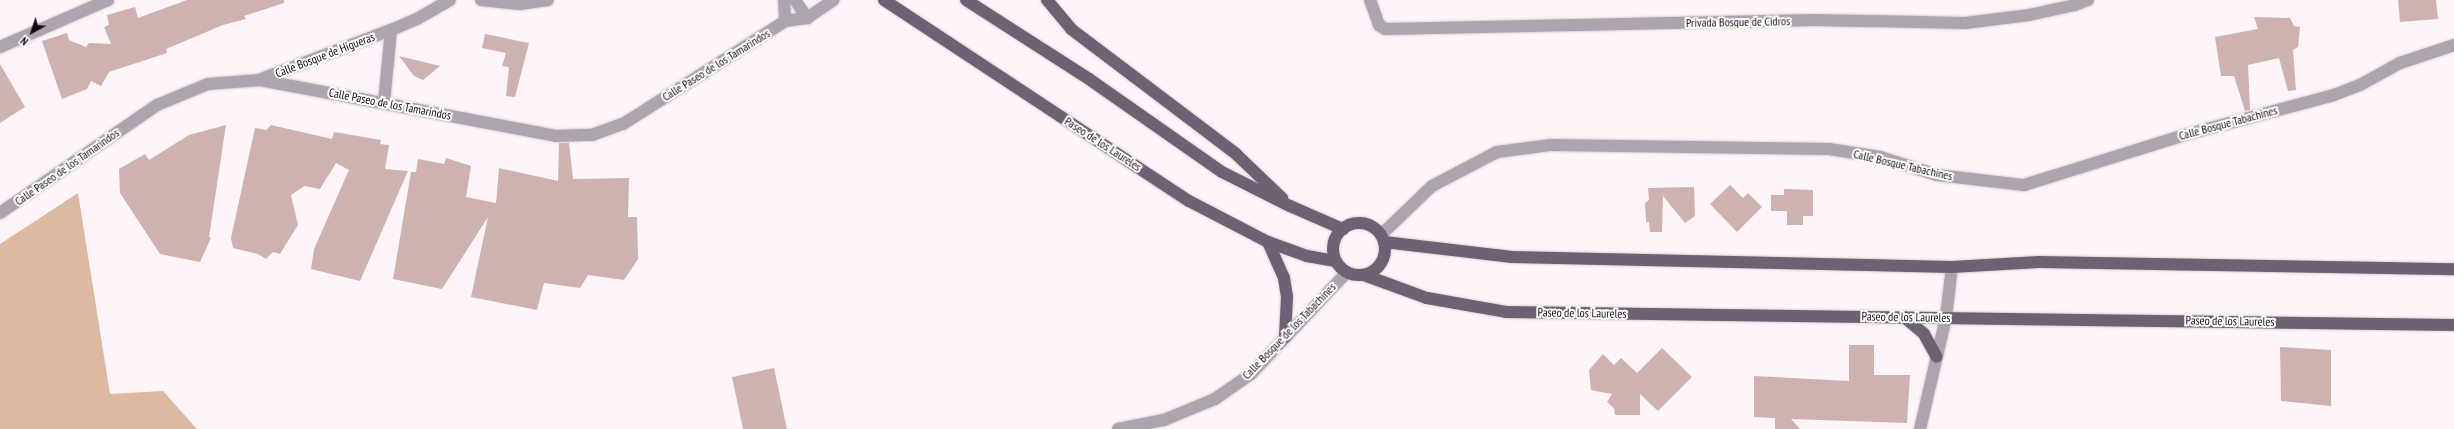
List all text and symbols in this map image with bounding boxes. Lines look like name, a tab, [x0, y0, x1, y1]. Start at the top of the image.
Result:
north arrow	[12, 12, 52, 52]
street label: Privada Bosque de Cidros	[1686, 14, 1790, 30]
street label: Calle Paseo de los Tamarindos	[659, 26, 773, 104]
street label: Calle Bosque de Higueras	[273, 29, 377, 81]
text: N	[18, 34, 31, 48]
street label: Calle Paseo de los Tamarindos	[328, 85, 452, 123]
street label: Calle Bosque Tabachines	[2177, 103, 2279, 143]
street label: Paseo de los Laureles	[1062, 114, 1144, 174]
street label: Calle Paseo de los Tamarindos	[12, 125, 122, 209]
street label: Calle Bosque Tabachines	[1852, 147, 1954, 183]
street label: Calle Bosque de los Tabachines	[1239, 280, 1339, 382]
street label: Paseo de los Laureles	[1538, 305, 1626, 321]
street label: Paseo de los Laureles	[1862, 309, 1950, 325]
street label: Paseo de los Laureles	[2186, 313, 2274, 329]

